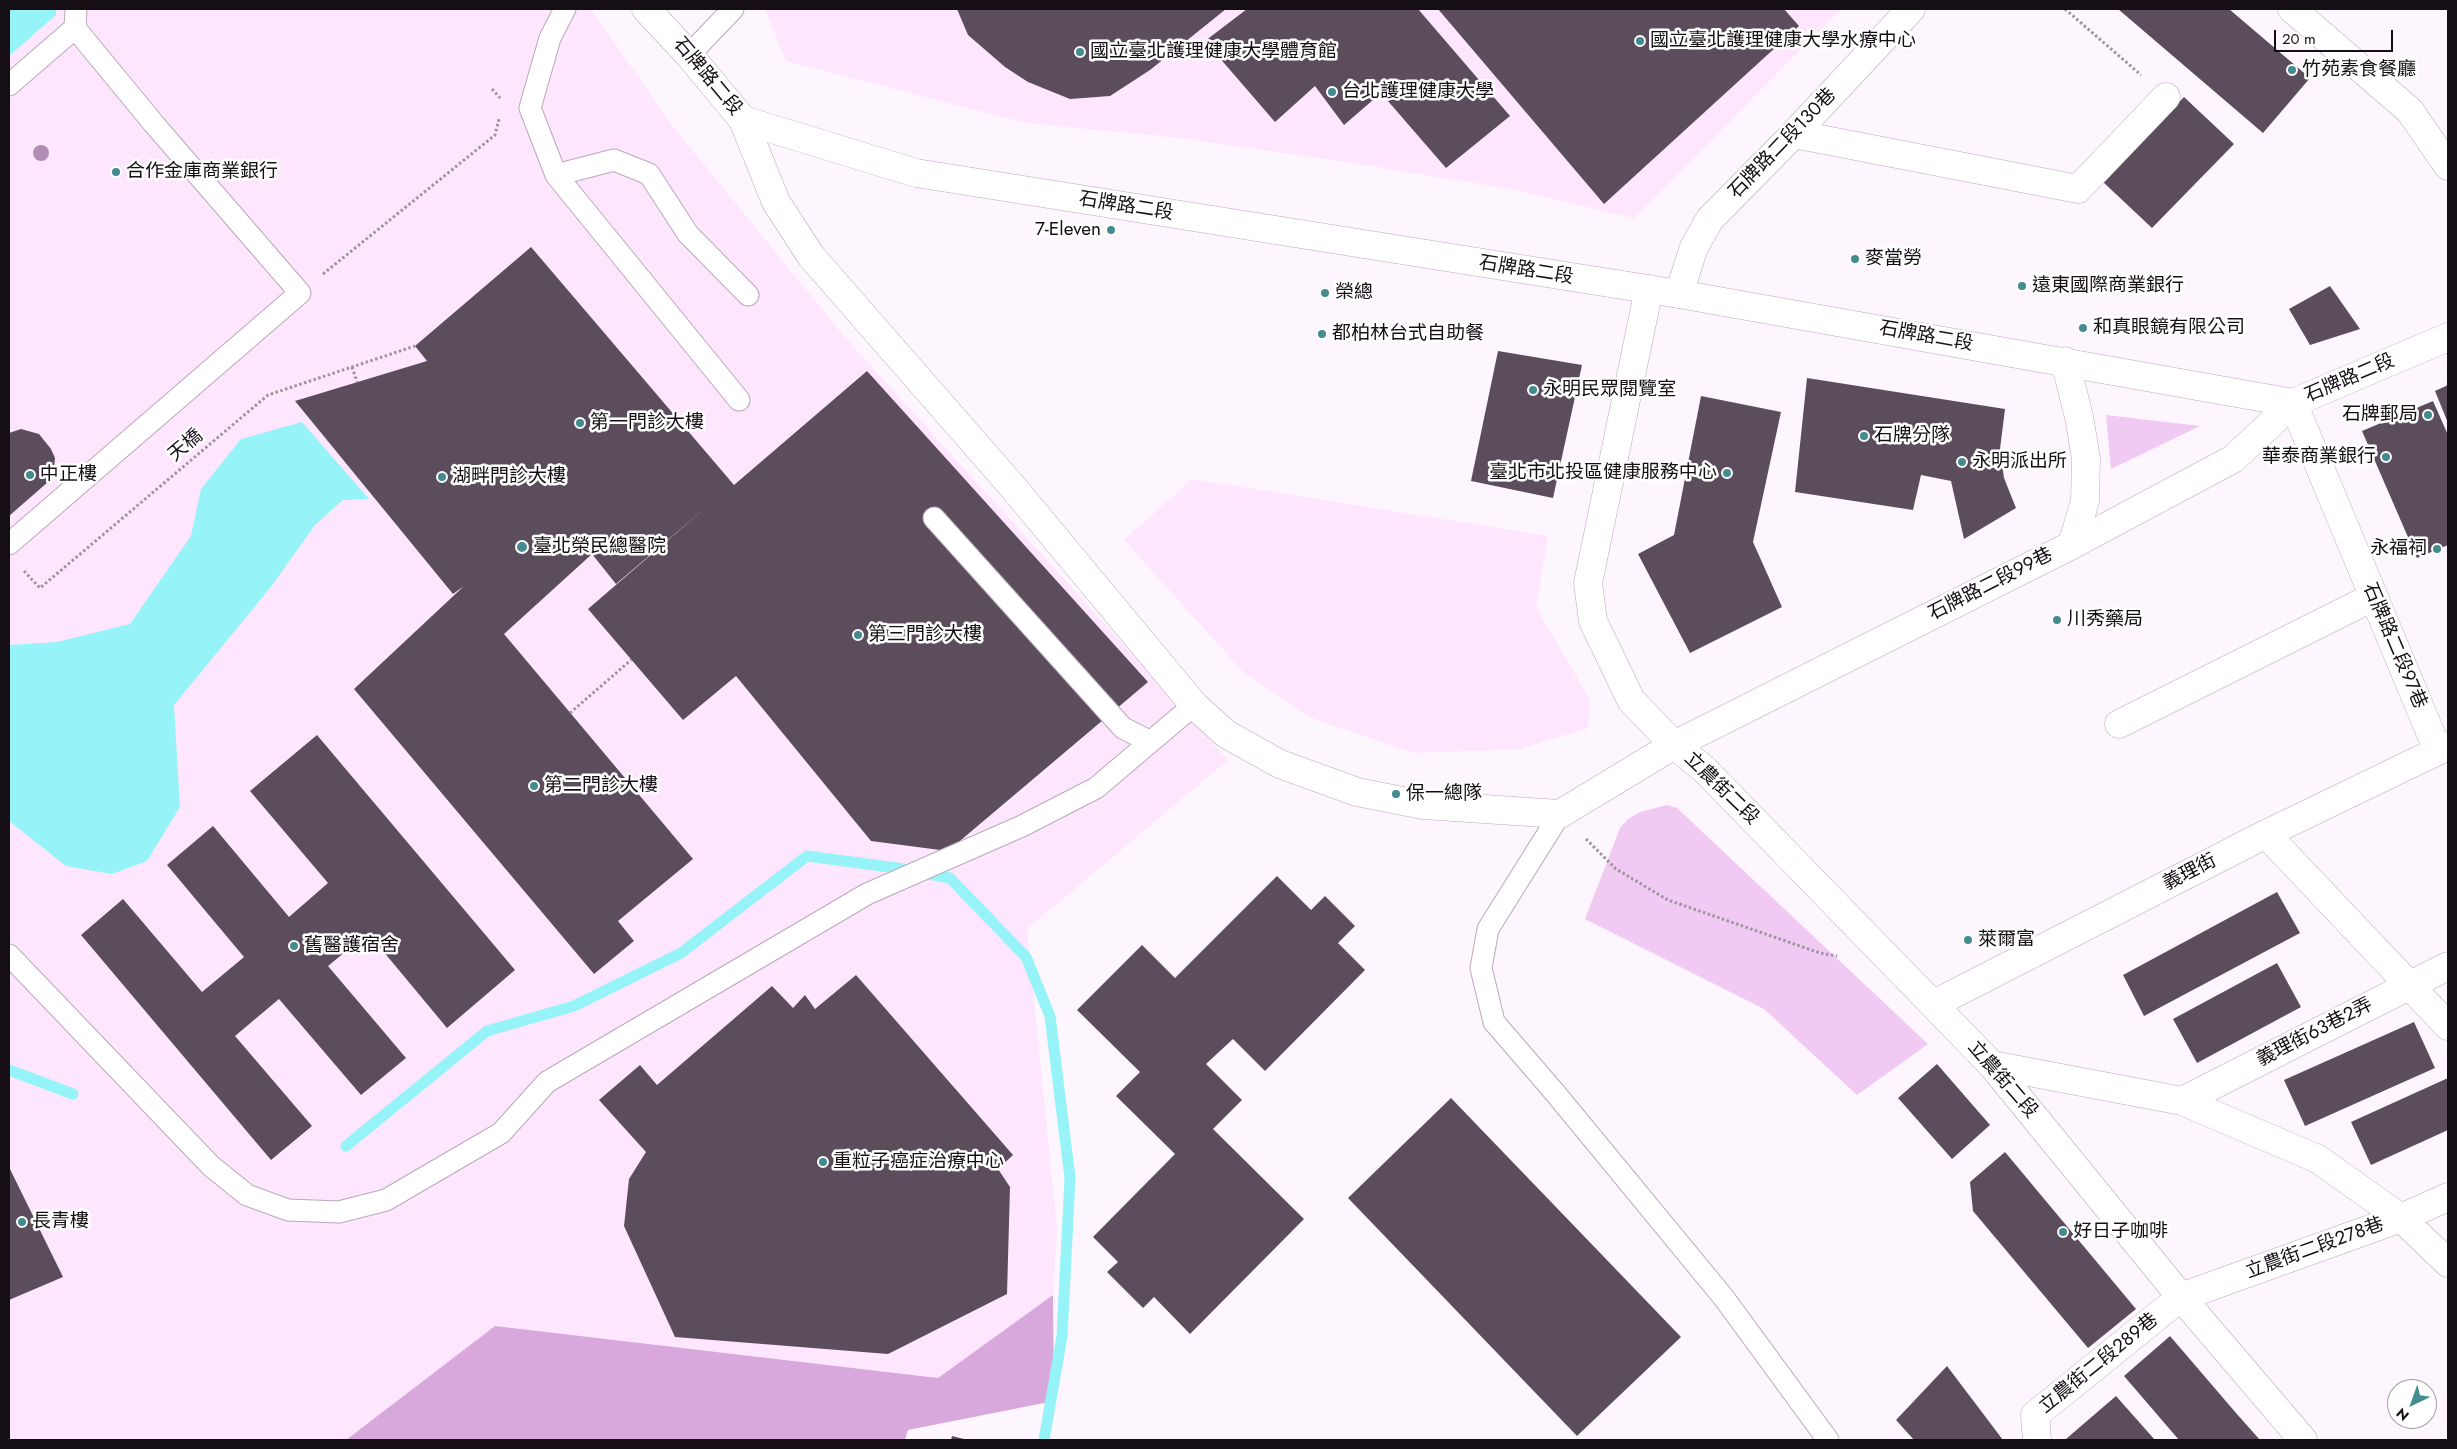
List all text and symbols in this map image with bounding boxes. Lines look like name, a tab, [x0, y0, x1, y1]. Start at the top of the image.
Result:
scale bar	[2277, 20, 2396, 52]
text: 20 m	[2282, 28, 2316, 50]
place label: 國立臺北護理健康大學水療中心	[1650, 30, 1916, 52]
street label: 石牌路二段	[668, 33, 746, 121]
marker: 國立臺北護理健康大學水療中心	[1634, 35, 1646, 47]
place label: 國立臺北護理健康大學體育館	[1090, 41, 1337, 63]
marker: 國立臺北護理健康大學體育館	[1074, 46, 1086, 58]
place label: 竹苑素食餐廳	[2302, 59, 2416, 81]
marker: 竹苑素食餐廳	[2286, 64, 2298, 76]
place label: 台北護理健康大學	[1342, 81, 1494, 103]
street label: 石牌路二段130巷	[1725, 84, 1841, 204]
marker: 台北護理健康大學	[1326, 86, 1338, 98]
place label: 合作金庫商業銀行	[126, 161, 278, 183]
marker: 合作金庫商業銀行	[110, 166, 122, 178]
street label: 石牌路二段	[1077, 188, 1175, 226]
place label: 7-Eleven	[1035, 219, 1101, 241]
marker: 7-Eleven	[1105, 224, 1117, 236]
place label: 麥當勞	[1865, 248, 1922, 270]
street label: 石牌路二段	[1477, 252, 1575, 290]
marker: 麥當勞	[1849, 253, 1861, 265]
place label: 遠東國際商業銀行	[2032, 275, 2184, 297]
marker: 遠東國際商業銀行	[2016, 280, 2028, 292]
place label: 榮總	[1335, 282, 1373, 304]
marker: 榮總	[1319, 287, 1331, 299]
place label: 和真眼鏡有限公司	[2093, 317, 2245, 339]
street label: 石牌路二段	[1877, 318, 1975, 356]
marker: 和真眼鏡有限公司	[2077, 322, 2089, 334]
place label: 都柏林台式自助餐	[1332, 323, 1484, 345]
marker: 都柏林台式自助餐	[1316, 328, 1328, 340]
street label: 石牌路二段	[2302, 350, 2398, 408]
place label: 永明民眾閱覽室	[1543, 379, 1676, 401]
marker: 永明民眾閱覽室	[1527, 384, 1539, 396]
place label: 石牌郵局	[2342, 404, 2418, 426]
marker: 石牌郵局	[2422, 409, 2434, 421]
place label: 第一門診大樓	[590, 412, 704, 434]
marker: 第一門診大樓	[574, 417, 586, 429]
street label: 天橋	[164, 425, 208, 467]
place label: 石牌分隊	[1874, 425, 1950, 447]
marker: 石牌分隊	[1858, 430, 1870, 442]
place label: 華泰商業銀行	[2262, 446, 2376, 468]
place label: 永明派出所	[1972, 451, 2067, 473]
marker: 華泰商業銀行	[2380, 451, 2392, 463]
marker: 永明派出所	[1956, 456, 1968, 468]
place label: 臺北市北投區健康服務中心	[1489, 462, 1717, 484]
place label: 中正樓	[40, 464, 97, 486]
place label: 湖畔門診大樓	[452, 466, 566, 488]
marker: 臺北市北投區健康服務中心	[1721, 467, 1733, 479]
marker: 中正樓	[24, 469, 36, 481]
marker: 湖畔門診大樓	[436, 471, 448, 483]
place label: 臺北榮民總醫院	[533, 536, 666, 558]
place label: 永福祠	[2370, 538, 2427, 560]
marker: 臺北榮民總醫院	[515, 540, 529, 554]
marker: 永福祠	[2431, 543, 2443, 555]
street label: 石牌路二段99巷	[1925, 544, 2057, 626]
street label: 石牌路二段97巷	[2357, 580, 2431, 712]
place label: 川秀藥局	[2067, 609, 2143, 631]
marker: 川秀藥局	[2051, 614, 2063, 626]
place label: 第三門診大樓	[868, 624, 982, 646]
marker: 第三門診大樓	[852, 629, 864, 641]
street label: 立農街二段	[1679, 748, 1763, 830]
place label: 第二門診大樓	[544, 775, 658, 797]
marker: 第二門診大樓	[528, 780, 540, 792]
place label: 保一總隊	[1406, 783, 1482, 805]
marker: 保一總隊	[1390, 788, 1402, 800]
street label: 義理街	[2159, 850, 2221, 896]
place label: 萊爾富	[1978, 929, 2035, 951]
marker: 萊爾富	[1962, 934, 1974, 946]
place label: 舊醫護宿舍	[304, 935, 399, 957]
marker: 舊醫護宿舍	[288, 940, 300, 952]
street label: 義理街63巷2弄	[2253, 994, 2377, 1072]
street label: 立農街二段	[1962, 1037, 2042, 1123]
place label: 重粒子癌症治療中心	[833, 1151, 1004, 1173]
marker: 重粒子癌症治療中心	[817, 1156, 829, 1168]
place label: 長青樓	[32, 1211, 89, 1233]
street label: 立農街二段278巷	[2243, 1213, 2387, 1285]
marker: 長青樓	[16, 1216, 28, 1228]
place label: 好日子咖啡	[2073, 1221, 2168, 1243]
marker: 好日子咖啡	[2057, 1226, 2069, 1238]
street label: 立農街二段289巷	[2035, 1309, 2163, 1419]
north arrow	[2387, 1379, 2437, 1429]
text: N	[2392, 1403, 2413, 1426]

